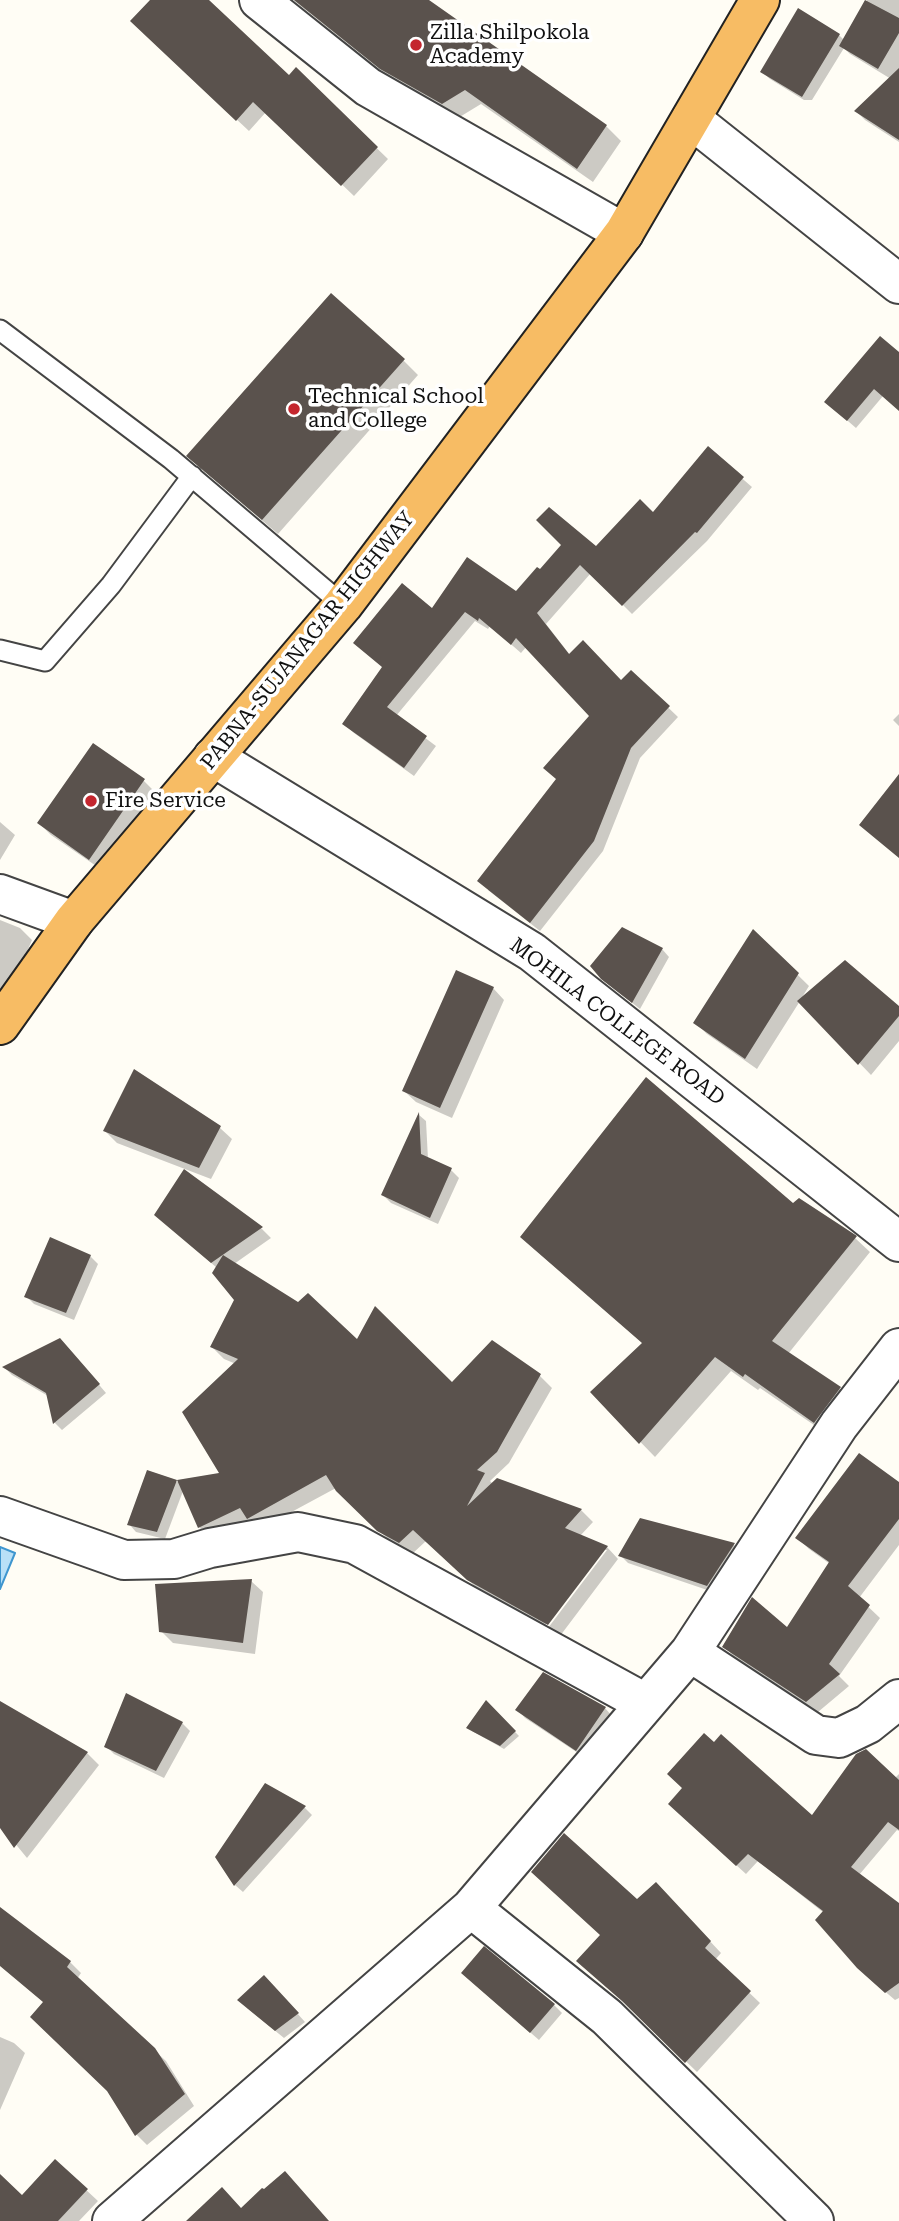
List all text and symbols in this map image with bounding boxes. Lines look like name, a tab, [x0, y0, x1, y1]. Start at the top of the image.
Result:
place label: Zilla Shilpokola Academy	[430, 20, 589, 70]
marker: Zilla Shilpokola Academy	[408, 37, 424, 53]
place label: Technical School and College	[308, 384, 484, 434]
marker: Technical School and College	[286, 401, 302, 417]
street label: PABNA-SUJANAGAR HIGHWAY	[196, 507, 420, 775]
place label: Fire Service	[105, 788, 226, 814]
marker: Fire Service	[83, 793, 99, 809]
street label: MOHILA COLLEGE ROAD	[504, 933, 730, 1111]

